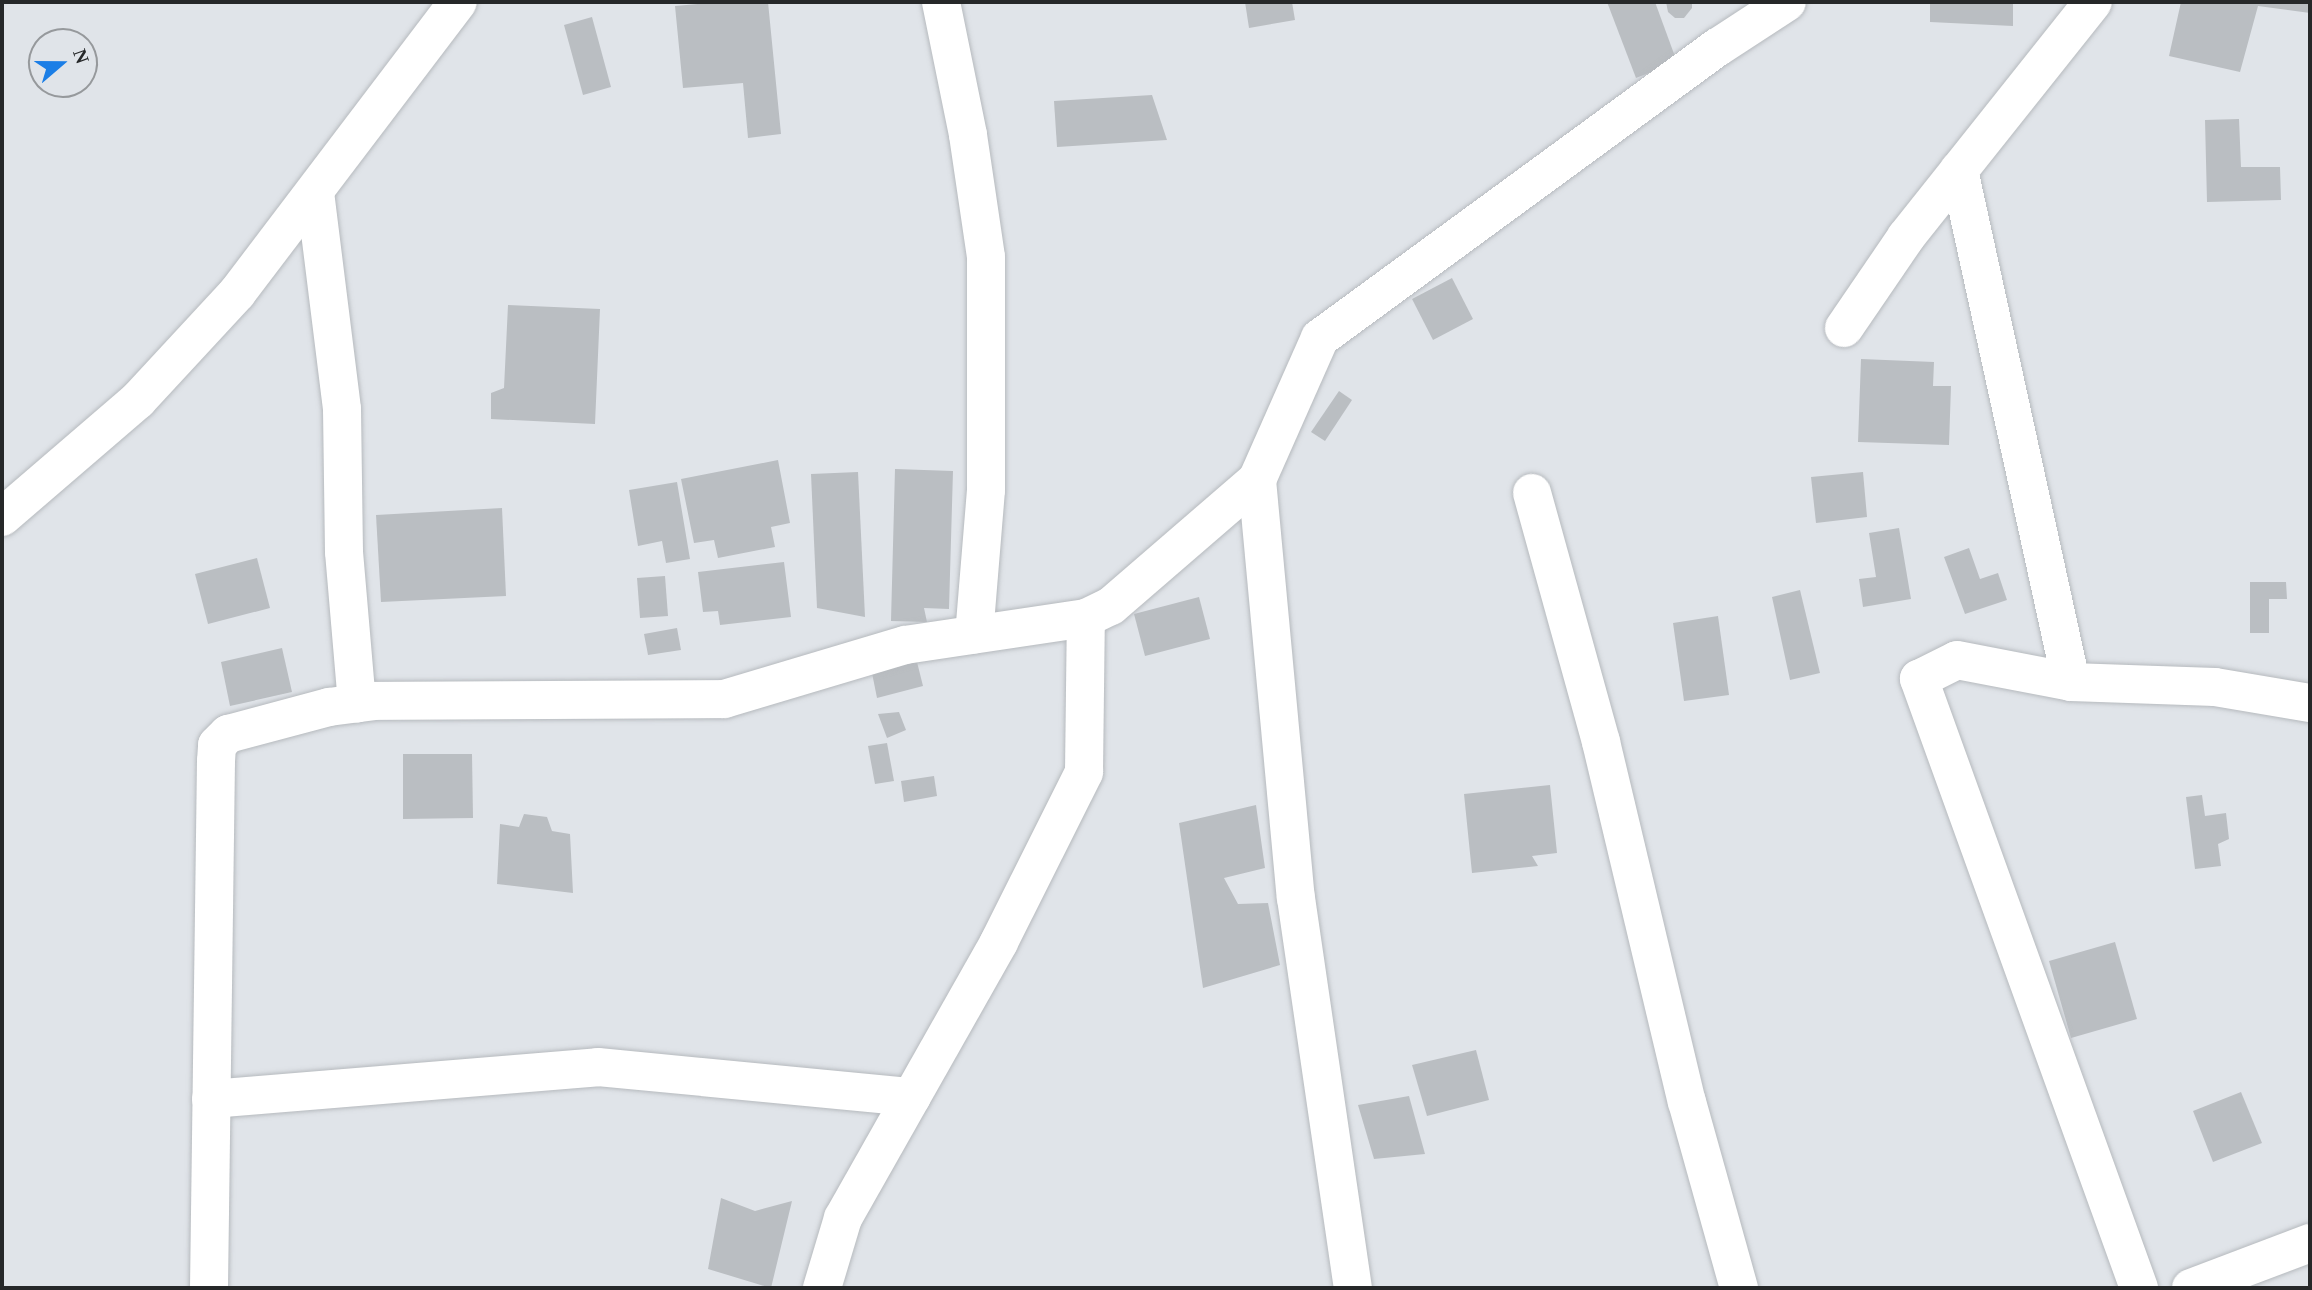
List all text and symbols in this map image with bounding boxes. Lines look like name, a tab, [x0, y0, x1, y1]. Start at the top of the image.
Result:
north arrow	[28, 28, 98, 98]
text: N	[69, 46, 94, 66]

